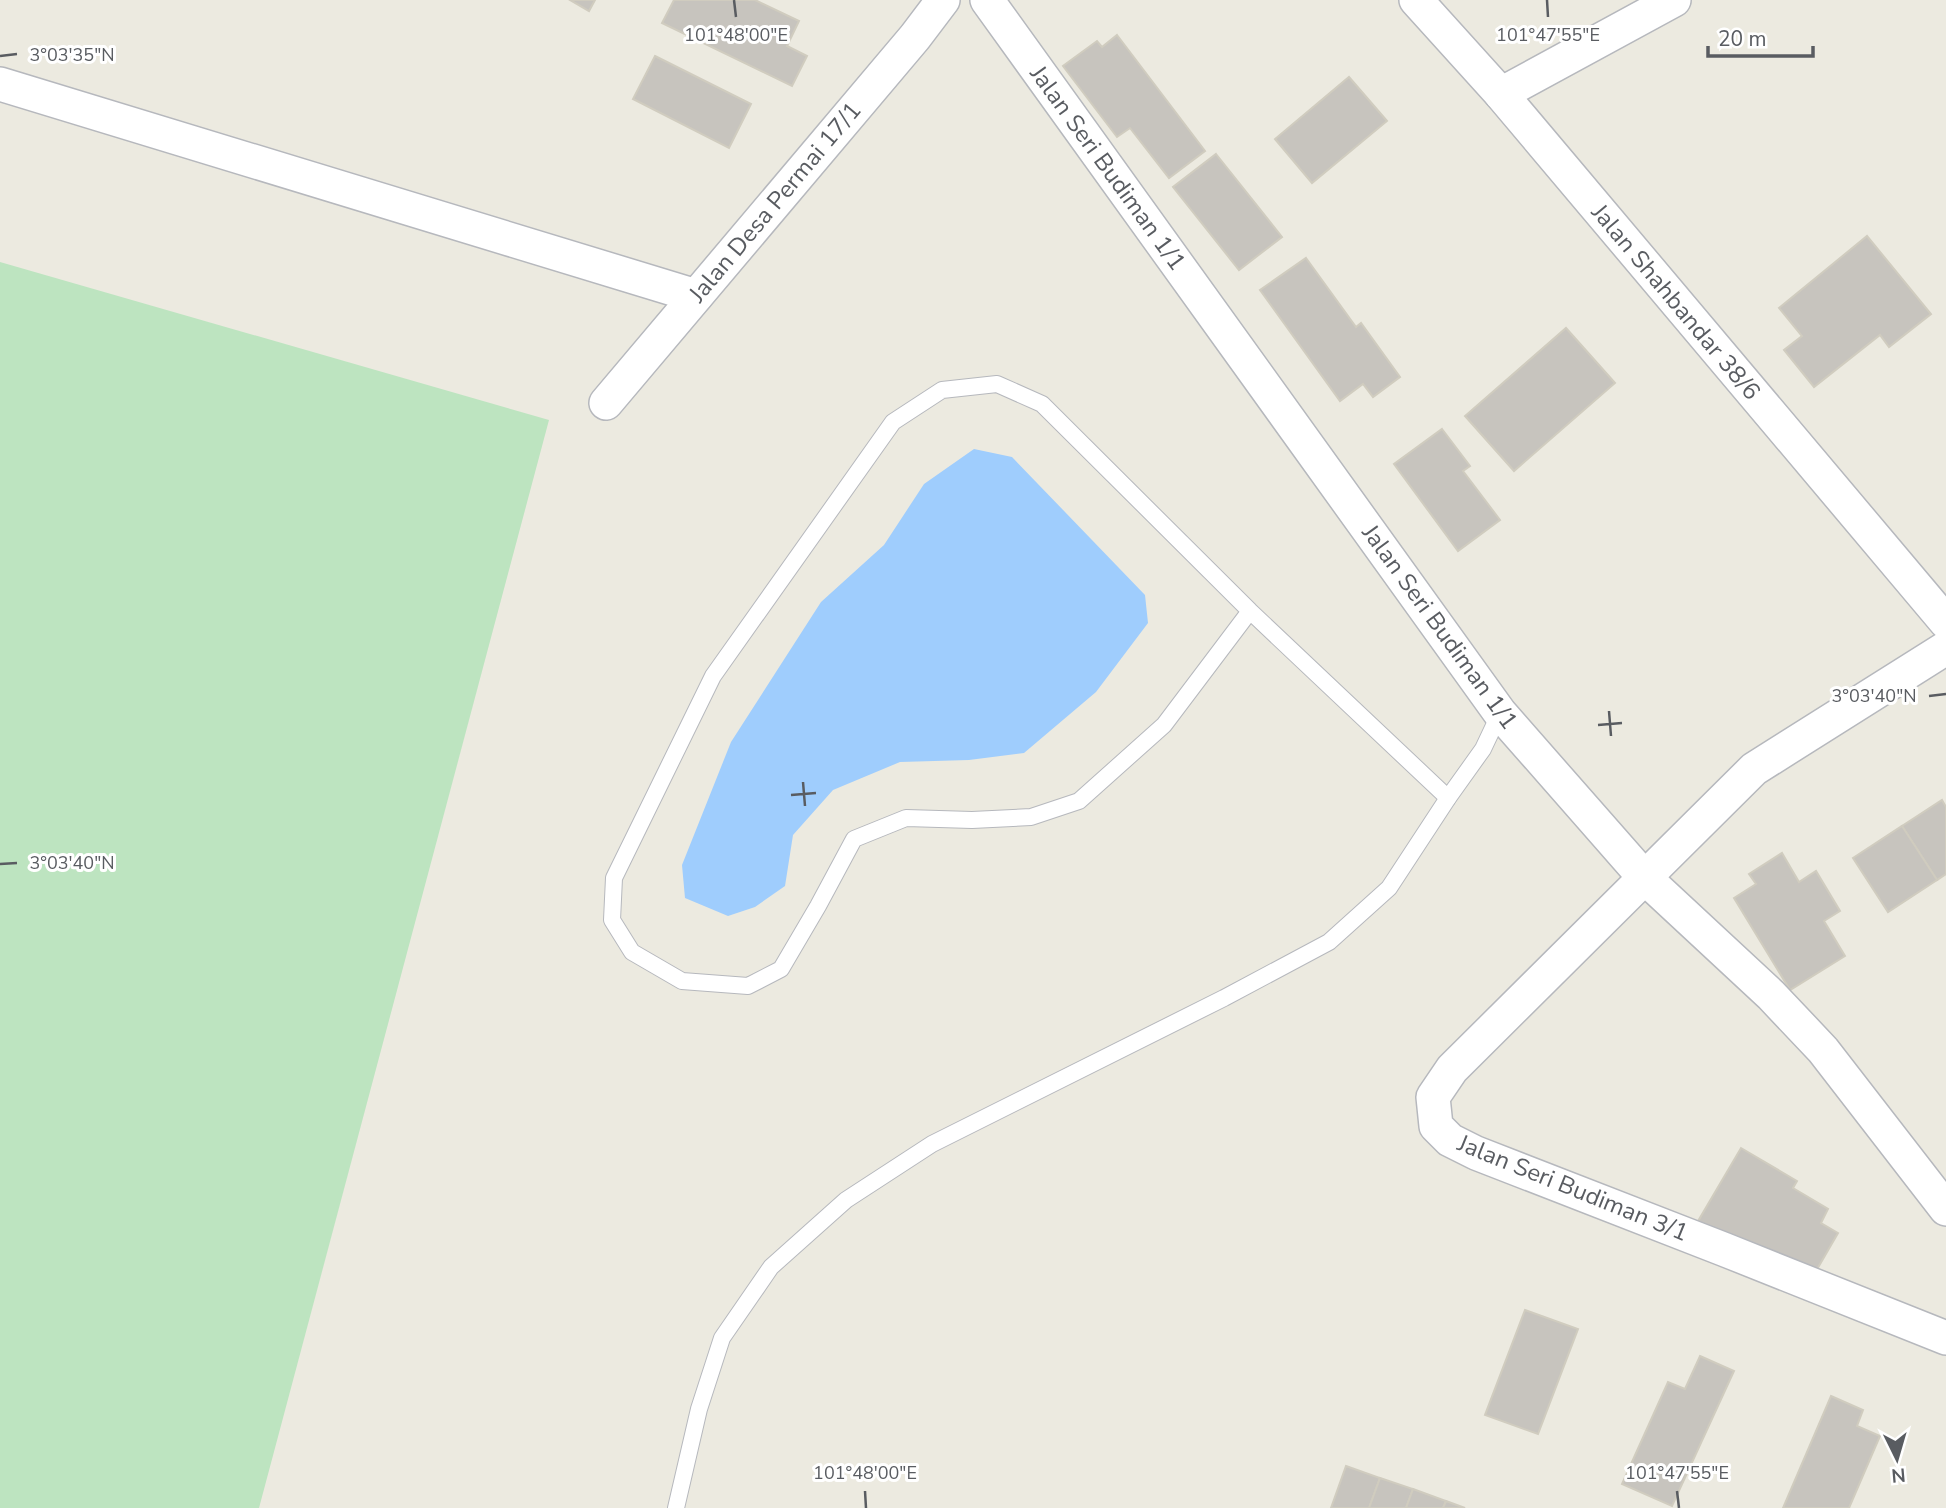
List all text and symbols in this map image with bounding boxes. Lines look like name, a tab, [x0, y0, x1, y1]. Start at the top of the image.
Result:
scale bar	[1708, 14, 1813, 58]
text: 101°48'00"E	[684, 23, 788, 47]
text: 101°47'55"E	[1496, 23, 1600, 47]
text: 20 m	[1718, 25, 1767, 53]
text: 3°03'35"N	[29, 43, 115, 67]
street label: Jalan Seri Budiman 1/1	[1022, 58, 1193, 277]
street label: Jalan Desa Permai 17/1	[681, 95, 868, 310]
street label: Jalan Shahbandar 38/6	[1584, 196, 1768, 407]
street label: Jalan Seri Budiman 1/1	[1354, 517, 1525, 736]
text: 3°03'40"N	[1831, 684, 1917, 708]
text: 3°03'40"N	[29, 851, 115, 875]
street label: Jalan Seri Budiman 3/1	[1452, 1127, 1693, 1249]
north arrow	[1862, 1424, 1932, 1494]
text: 101°48'00"E	[813, 1461, 917, 1485]
text: 101°47'55"E	[1625, 1461, 1729, 1485]
text: N	[1890, 1461, 1907, 1489]

